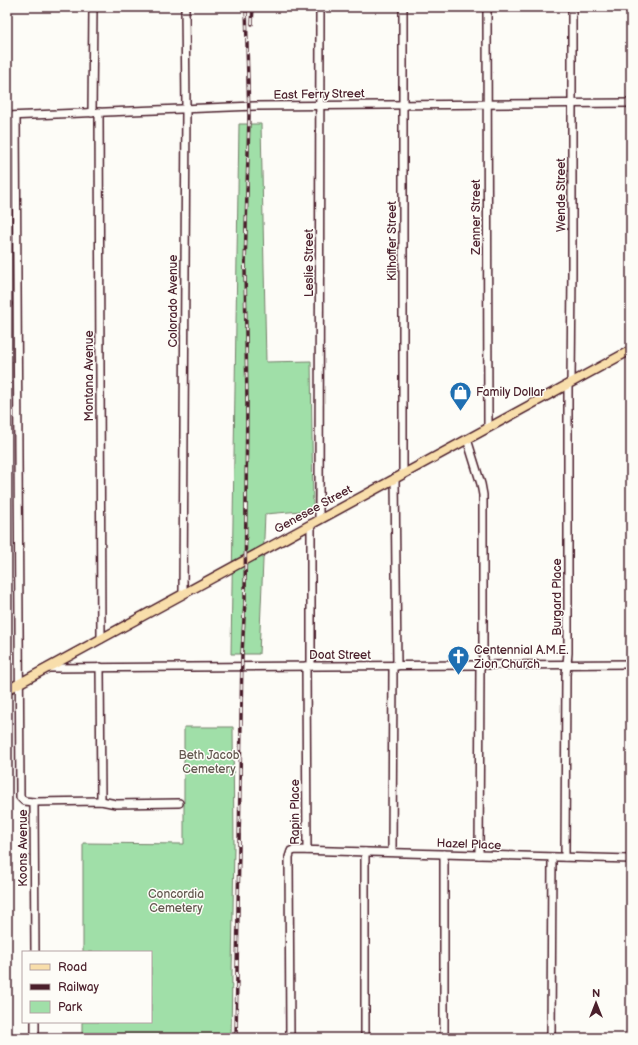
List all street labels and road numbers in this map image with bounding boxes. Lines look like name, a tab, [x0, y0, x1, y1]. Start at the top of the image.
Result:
street label: East Ferry Street	[273, 86, 365, 103]
street label: Wende Street	[554, 158, 569, 232]
street label: Zenner Street	[469, 179, 484, 256]
street label: Kilhoffer Street	[385, 201, 400, 281]
street label: Leslie Street	[302, 229, 317, 297]
street label: Colorado Avenue	[166, 255, 181, 347]
street label: Montana Avenue	[82, 330, 97, 422]
street label: Genesee Street	[272, 482, 355, 537]
street label: Burgard Place	[550, 558, 565, 636]
street label: Doat Street	[309, 648, 371, 663]
street label: Rapin Place	[288, 779, 303, 845]
street label: Koons Avenue	[16, 809, 31, 887]
street label: Hazel Place	[436, 836, 502, 853]

